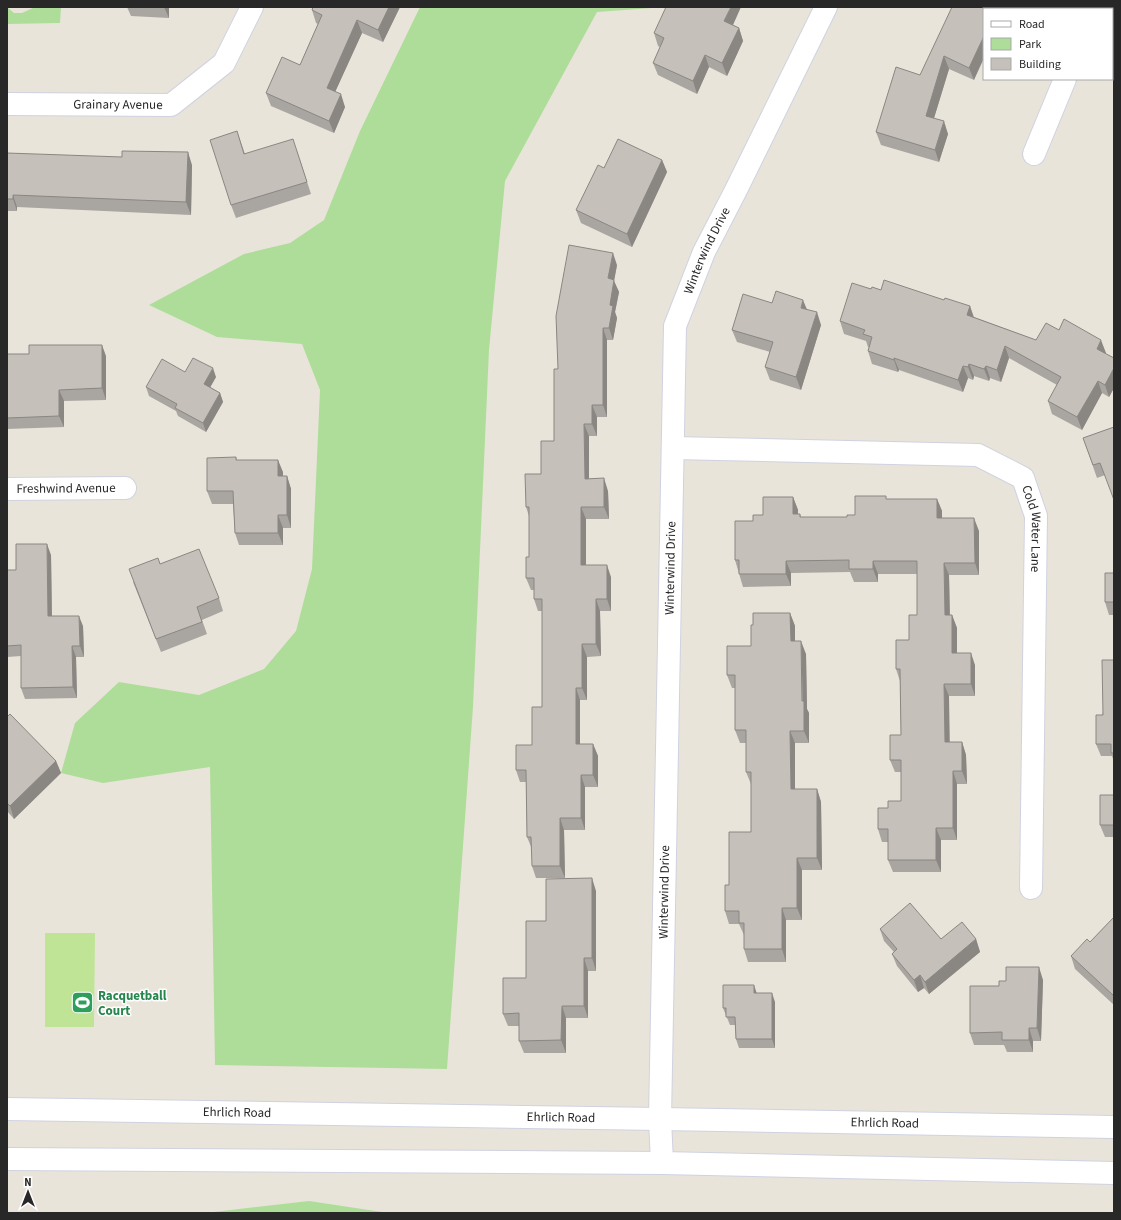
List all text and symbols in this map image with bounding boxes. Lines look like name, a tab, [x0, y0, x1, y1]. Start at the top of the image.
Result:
legend	[983, 8, 1113, 80]
text: Road	[1019, 16, 1045, 33]
text: Park	[1019, 36, 1041, 53]
text: Building	[1019, 56, 1061, 73]
street label: Grainary Avenue	[73, 95, 163, 114]
street label: Winterwind Drive	[679, 204, 735, 297]
street label: Freshwind Avenue	[16, 479, 116, 498]
street label: Cold Water Lane	[1017, 483, 1045, 572]
street label: Winterwind Drive	[661, 521, 680, 615]
street label: Winterwind Drive	[654, 845, 674, 939]
place label: Racquetball Court	[98, 987, 167, 1020]
sports icon: Racquetball Court	[69, 990, 95, 1016]
street label: Ehrlich Road	[203, 1103, 271, 1122]
street label: Ehrlich Road	[527, 1108, 595, 1127]
street label: Ehrlich Road	[850, 1113, 919, 1133]
north arrow	[8, 1172, 48, 1212]
text: N	[24, 1175, 32, 1190]

